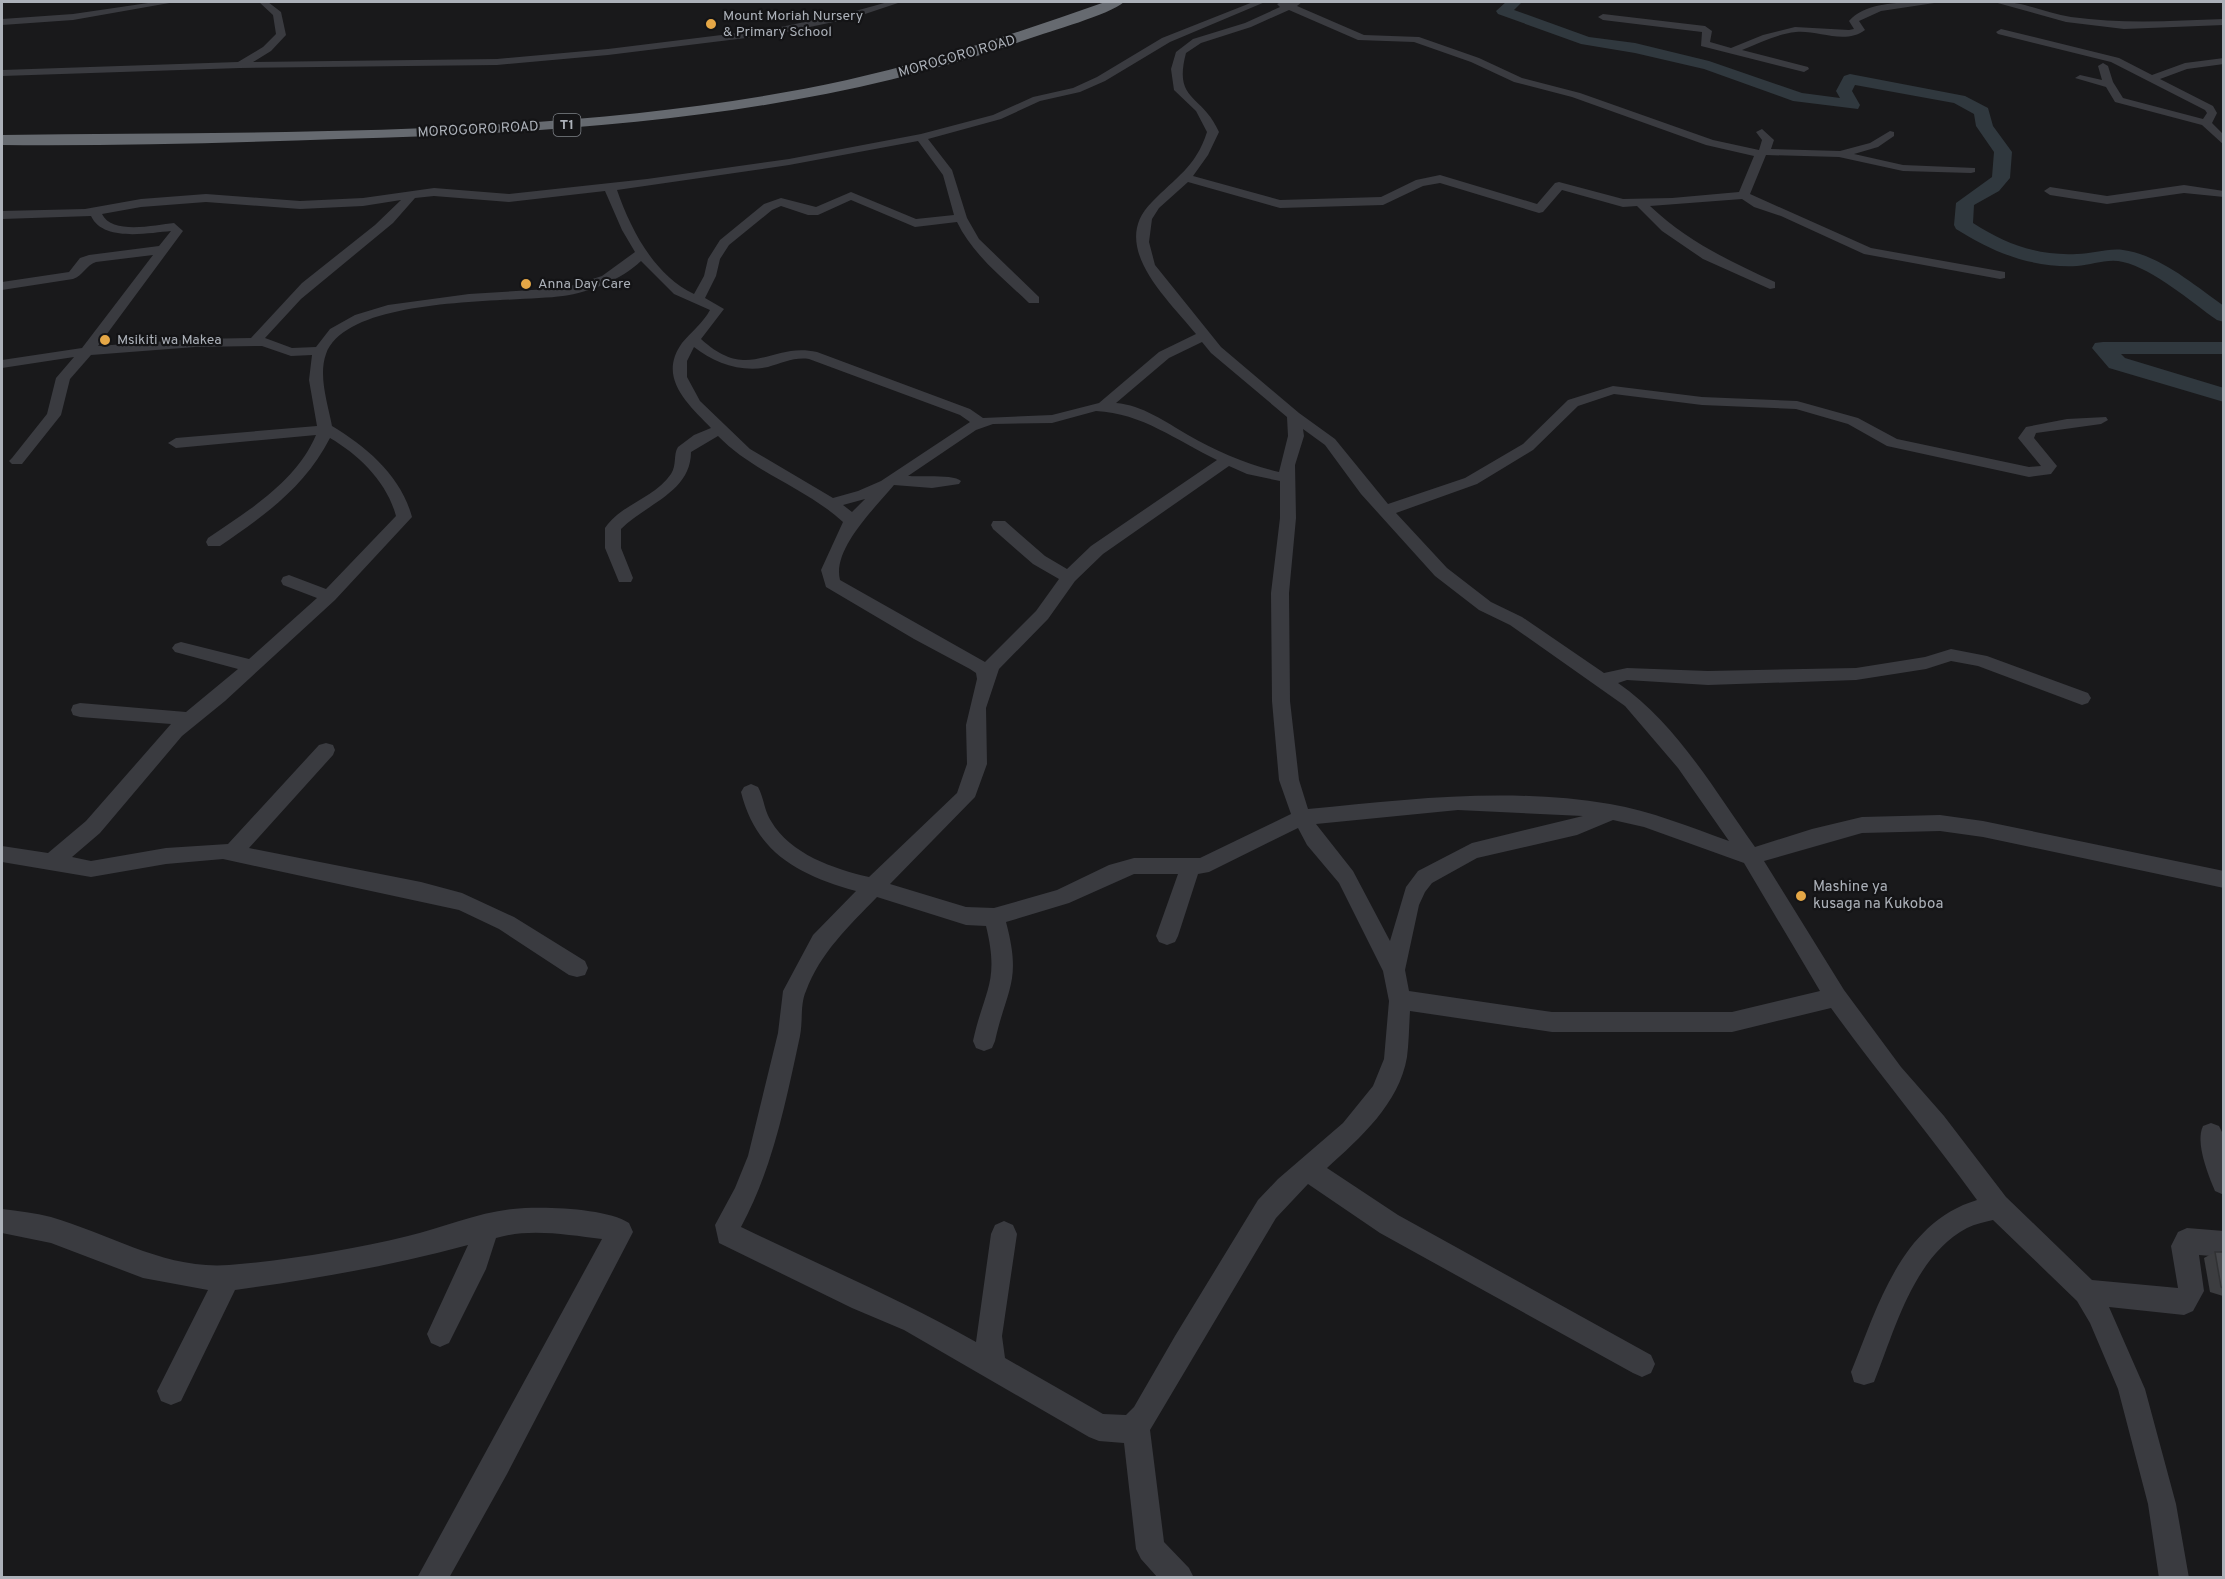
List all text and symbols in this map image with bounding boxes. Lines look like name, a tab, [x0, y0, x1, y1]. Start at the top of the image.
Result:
place label: Mount Moriah Nursery & Primary School	[723, 8, 863, 41]
marker: Mount Moriah Nursery & Primary School	[704, 17, 718, 31]
street label: MOROGORO ROAD	[896, 32, 1018, 82]
road number: T1	[554, 114, 580, 136]
street label: MOROGORO ROAD	[417, 118, 539, 142]
place label: Anna Day Care	[538, 276, 631, 293]
marker: Anna Day Care	[519, 277, 533, 291]
place label: Msikiti wa Makea	[117, 332, 222, 349]
marker: Msikiti wa Makea	[98, 333, 112, 347]
place label: Mashine ya kusaga na Kukoboa	[1813, 878, 1943, 914]
marker: Mashine ya kusaga na Kukoboa	[1794, 889, 1808, 903]

